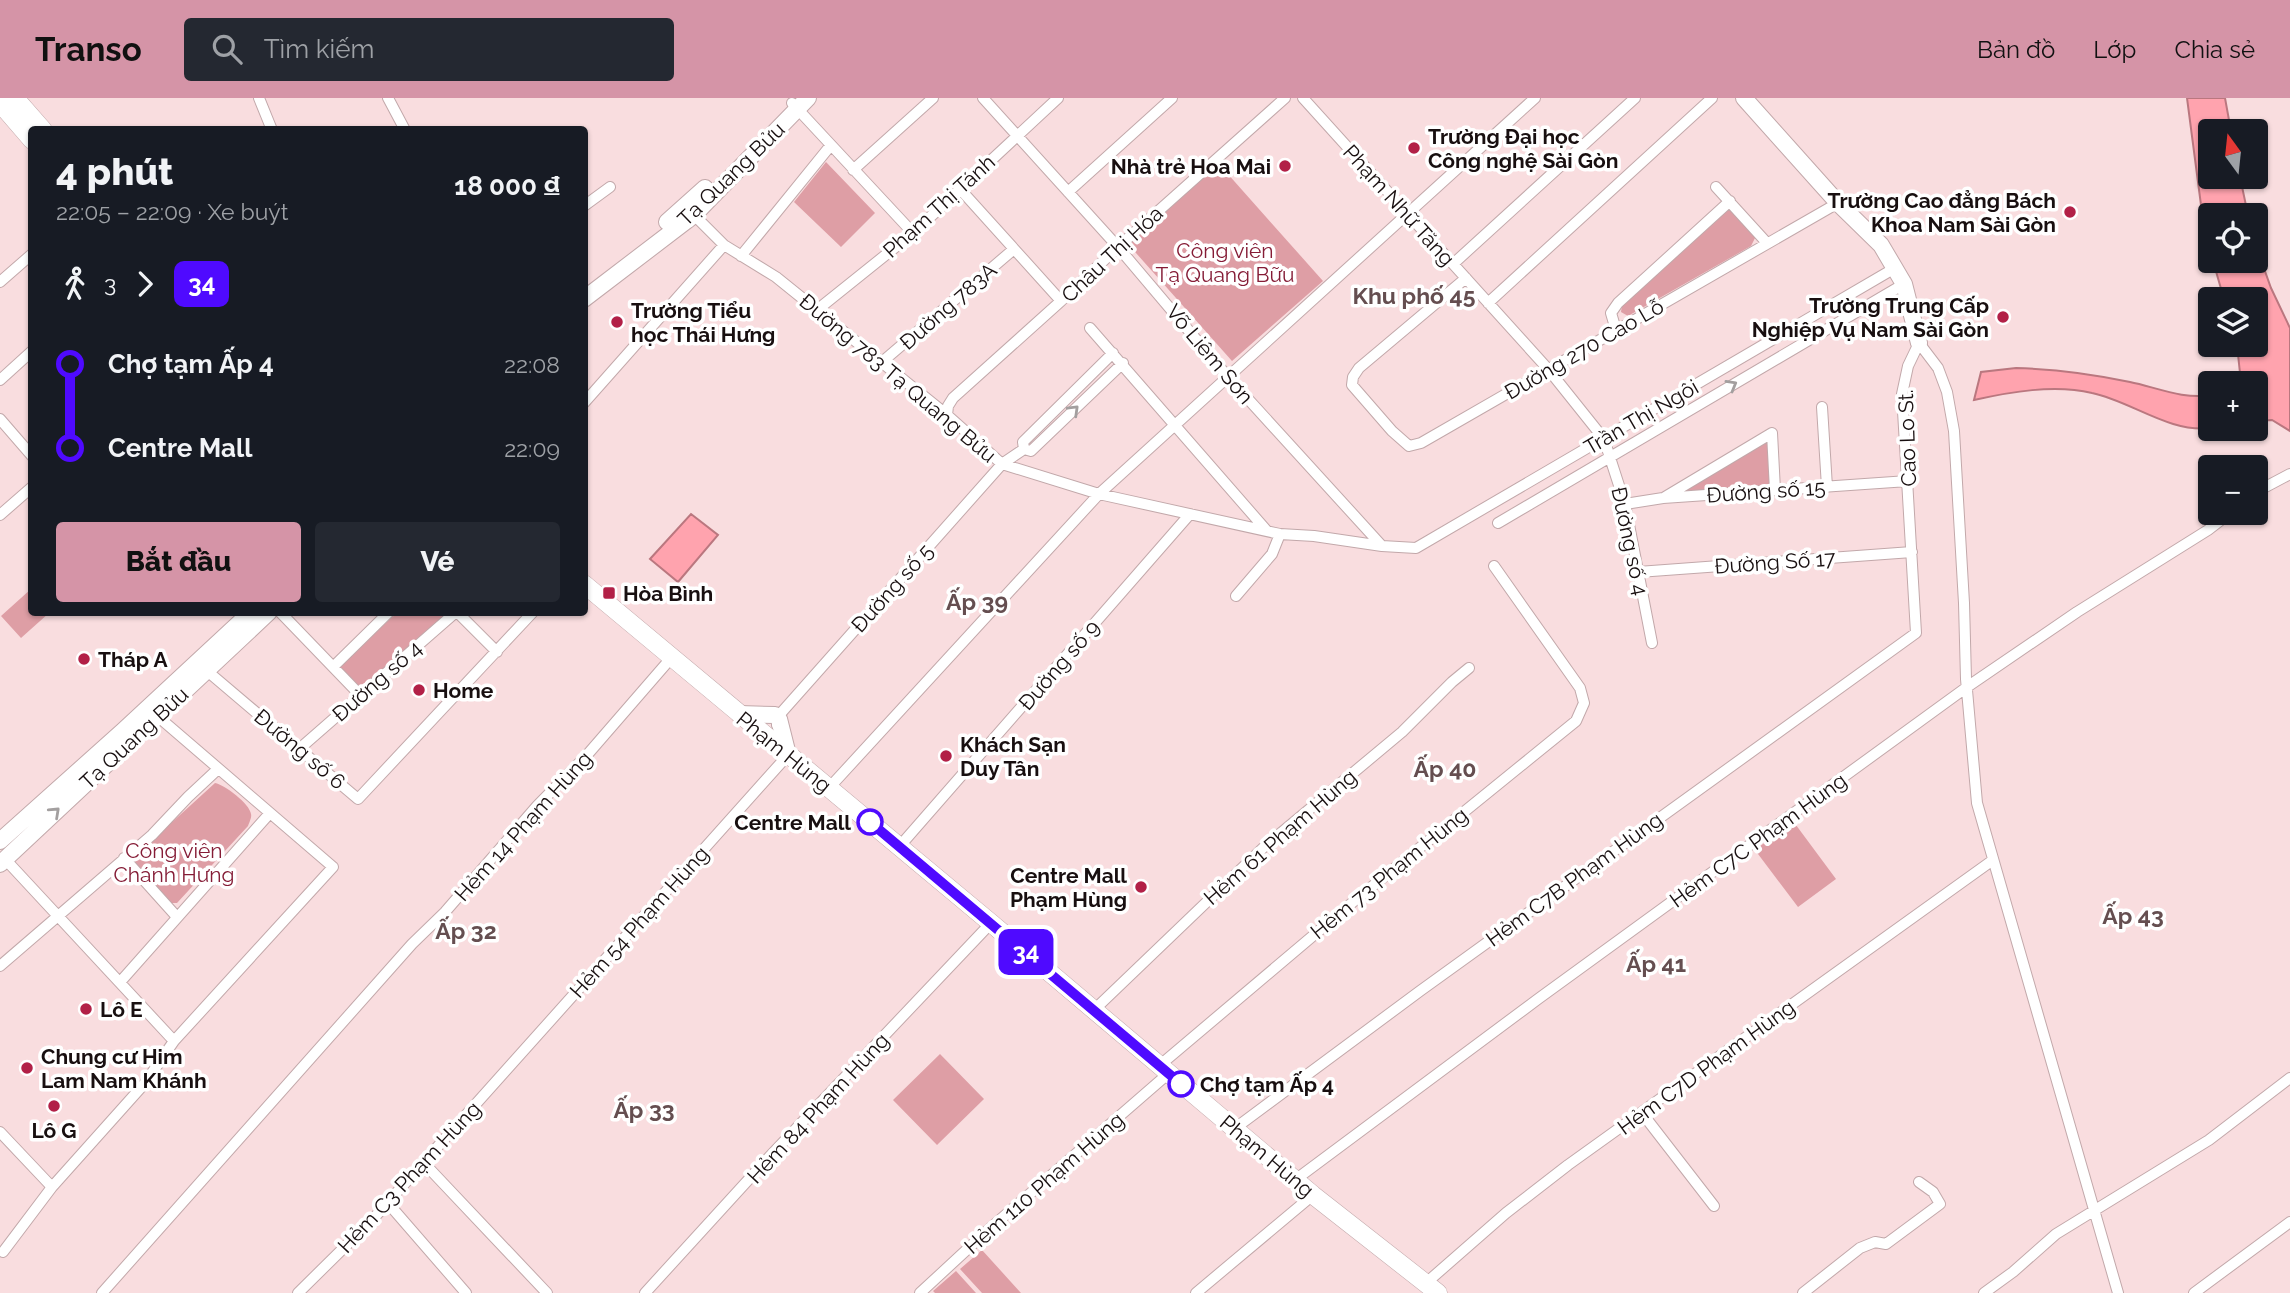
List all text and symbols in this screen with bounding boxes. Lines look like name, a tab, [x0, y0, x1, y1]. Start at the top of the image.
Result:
search box	[184, 18, 674, 81]
text: Transo	[35, 30, 142, 69]
icon: search	[208, 30, 246, 68]
text: Tìm kiếm	[264, 34, 374, 64]
text: Bản đồ	[1977, 35, 2055, 64]
text: Lớp	[2093, 35, 2136, 64]
text: Chia sẻ	[2174, 35, 2255, 64]
street label: Tạ Quang Bửu	[672, 117, 790, 231]
north arrow	[2198, 119, 2268, 189]
map controls	[2198, 119, 2268, 525]
place label: Trường Đại học Công nghệ Sài Gòn	[1428, 124, 1618, 173]
street label: Phạm Nhữ Tăng	[1338, 139, 1460, 271]
marker: Trường Đại học Công nghệ Sài Gòn	[1406, 140, 1422, 156]
text: 4 phút	[56, 149, 173, 194]
street label: Phạm Thị Tánh	[878, 149, 1000, 263]
place label: Nhà trẻ Hoa Mai	[1111, 154, 1271, 179]
marker: Nhà trẻ Hoa Mai	[1277, 158, 1293, 174]
text: 18 000 ₫	[454, 171, 560, 201]
place label: Trường Cao đẳng Bách Khoa Nam Sài Gòn	[1827, 188, 2056, 237]
text: 22:05 – 22:09 · Xe buýt	[56, 198, 289, 225]
street label: Châu Thị Hóa	[1056, 201, 1168, 307]
button: locate	[2198, 203, 2268, 273]
marker: Trường Cao đẳng Bách Khoa Nam Sài Gòn	[2062, 204, 2078, 220]
park label: Công viên Tạ Quang Bữu	[1156, 238, 1294, 287]
street label: Đường 783A	[895, 257, 1001, 355]
icon: walk	[56, 265, 94, 303]
icon: forward	[126, 265, 164, 303]
text: 34	[188, 269, 215, 298]
text: 3	[104, 270, 116, 297]
district label: Khu phố 45	[1353, 282, 1476, 309]
button: layers	[2198, 287, 2268, 357]
street label: Đường 783 Tạ Quang Bửu	[795, 288, 1001, 468]
street label: Đường 270 Cao Lỗ	[1500, 293, 1668, 405]
place label: Trường Trung Cấp Nghiệp Vụ Nam Sài Gòn	[1752, 293, 1989, 342]
place label: Trường Tiểu học Thái Hưng	[631, 298, 775, 347]
street label: Võ Liêm Sơn	[1161, 299, 1259, 409]
marker: Trường Trung Cấp Nghiệp Vụ Nam Sài Gòn	[1995, 309, 2011, 325]
marker: Trường Tiểu học Thái Hưng	[609, 314, 625, 330]
text: Chợ tạm Ấp 4	[108, 349, 274, 379]
text: 22:08	[504, 351, 560, 378]
button: +	[2198, 371, 2268, 441]
street label: Trần Thị Ngôi	[1579, 374, 1703, 460]
one-way arrow	[1724, 380, 1737, 393]
street label: Cao Lo St.	[1893, 389, 1921, 487]
one-way arrow	[1066, 405, 1079, 418]
text: Centre Mall	[108, 433, 252, 463]
text: 22:09	[504, 435, 560, 462]
button: −	[2198, 455, 2268, 525]
street label: Đường số 15	[1706, 474, 1826, 508]
street label: Đường số 4	[1606, 485, 1654, 597]
button: Bắt đầu	[56, 522, 301, 602]
button: Vé	[315, 522, 560, 602]
street label: Đường số 5	[846, 539, 938, 637]
street label: Đường Số 17	[1714, 545, 1837, 579]
place label: Hòa Bình	[623, 581, 713, 606]
marker: Hòa Bình	[601, 585, 617, 601]
district label: Ấp 39	[946, 587, 1008, 615]
street label: Đường số 9	[1013, 615, 1105, 715]
street label: Đường số 4	[327, 635, 427, 727]
place label: Tháp A	[98, 647, 168, 672]
marker: Tháp A	[76, 651, 92, 667]
place label: Home	[433, 678, 494, 703]
street label: Tạ Quang Bửu	[75, 682, 193, 794]
marker: Home	[411, 682, 427, 698]
street label: Đường số 6	[249, 704, 351, 794]
street label: Phạm Hùng	[732, 706, 836, 798]
place label: Khách Sạn Duy Tân	[960, 732, 1066, 781]
street label: Hẻm 14 Phạm Hùng	[449, 746, 597, 906]
marker: Khách Sạn Duy Tân	[938, 748, 954, 764]
district label: Ấp 40	[1414, 754, 1476, 782]
street label: Hẻm 61 Phạm Hùng	[1199, 764, 1361, 910]
street label: Hẻm C7C Phạm Hùng	[1665, 767, 1851, 913]
street label: Hẻm 73 Phạm Hùng	[1305, 802, 1473, 944]
street label: Hẻm C7B Phạm Hùng	[1481, 807, 1667, 951]
one-way arrow	[47, 808, 60, 820]
marker: Centre Mall	[857, 809, 883, 835]
place label: Centre Mall	[734, 810, 851, 835]
park label: Công viên Chánh Hưng	[113, 838, 235, 887]
street label: Hẻm 54 Phạm Hùng	[564, 841, 714, 1003]
place label: Centre Mall Phạm Hùng	[1010, 863, 1127, 912]
marker: Centre Mall Phạm Hùng	[1133, 879, 1149, 895]
district label: Ấp 43	[2102, 901, 2164, 929]
district label: Ấp 32	[435, 916, 497, 944]
line badge: 34	[995, 929, 1058, 975]
text: 34	[1012, 937, 1040, 966]
district label: Ấp 41	[1626, 949, 1686, 977]
street label: Hẻm C7D Phạm Hùng	[1612, 994, 1800, 1140]
place label: Lô E	[100, 997, 143, 1022]
marker: Lô E	[78, 1001, 94, 1017]
street label: Hẻm 84 Phạm Hùng	[742, 1028, 894, 1188]
place label: Chung cư Him Lam Nam Khánh	[41, 1044, 207, 1093]
marker: Chung cư Him Lam Nam Khánh	[19, 1060, 35, 1076]
marker: Chợ tạm Ấp 4	[1168, 1071, 1194, 1097]
place label: Chợ tạm Ấp 4	[1200, 1071, 1334, 1097]
district label: Ấp 33	[613, 1095, 675, 1123]
street label: Hẻm C3 Phạm Hùng	[332, 1096, 486, 1258]
marker: Lô G	[46, 1098, 62, 1114]
street label: Hẻm 110 Phạm Hùng	[959, 1107, 1129, 1259]
street label: Phạm Hùng	[1215, 1110, 1319, 1202]
place label: Lô G	[31, 1118, 77, 1143]

